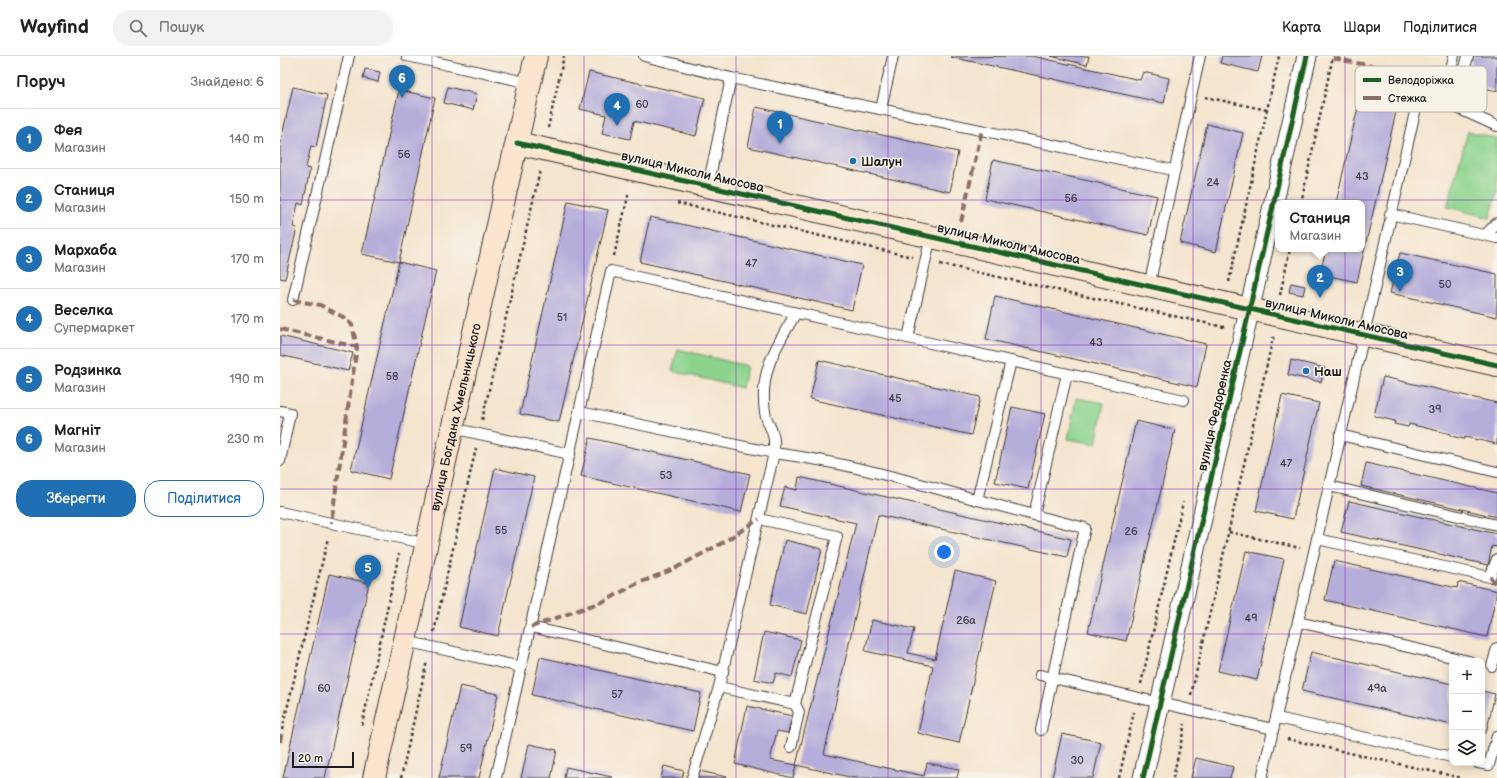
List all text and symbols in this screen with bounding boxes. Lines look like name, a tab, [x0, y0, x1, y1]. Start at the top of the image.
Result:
search box	[113, 10, 393, 46]
text: Wayfind	[20, 16, 89, 39]
icon: search	[127, 17, 149, 39]
text: Пошук	[159, 18, 204, 37]
text: Карта	[1282, 19, 1321, 36]
text: Шари	[1343, 19, 1381, 36]
text: Поділитися	[1403, 19, 1477, 36]
pin: 6	[389, 65, 415, 98]
legend	[1355, 66, 1487, 112]
text: Поруч	[16, 72, 66, 92]
text: Знайдено: 6	[191, 74, 264, 90]
text: Велодоріжка	[1388, 74, 1454, 87]
text: Стежка	[1388, 92, 1427, 105]
pin: 4	[604, 93, 630, 126]
house number: 60	[635, 98, 649, 111]
pin: 1	[767, 111, 793, 144]
text: Фея	[54, 121, 82, 140]
text: 1	[26, 131, 32, 147]
text: 140 m	[229, 131, 264, 147]
text: Магазин	[54, 140, 106, 156]
house number: 56	[397, 148, 411, 161]
street label: вулиця Миколи Амосова	[620, 148, 766, 196]
place label: Шалун	[861, 154, 902, 170]
marker: Шалун	[848, 156, 858, 166]
house number: 43	[1355, 170, 1369, 183]
house number: 24	[1206, 176, 1220, 189]
text: Станиця	[54, 181, 115, 200]
text: 2	[25, 191, 33, 207]
text: 150 m	[230, 191, 264, 207]
house number: 56	[1064, 192, 1078, 205]
text: Магазин	[54, 200, 106, 216]
popup	[1275, 200, 1365, 252]
text: Станиця	[1290, 209, 1350, 228]
street label: вулиця Миколи Амосова	[936, 220, 1082, 268]
text: Магазин	[1290, 228, 1341, 244]
text: Мархаба	[54, 241, 117, 260]
text: 3	[25, 251, 33, 267]
text: 170 m	[231, 251, 264, 267]
house number: 47	[745, 257, 758, 270]
pin: 3	[1387, 259, 1413, 292]
text: Магазин	[54, 260, 106, 276]
pin: 2	[1307, 265, 1333, 298]
house number: 50	[1439, 278, 1452, 291]
street label: вулиця Миколи Амосова	[1264, 295, 1410, 343]
text: Веселка	[54, 301, 113, 320]
text: 4	[25, 311, 33, 327]
text: 170 m	[231, 311, 264, 327]
house number: 51	[557, 311, 567, 324]
text: Супермаркет	[54, 320, 135, 336]
street label: вулиця Богдана Хмельницького	[427, 321, 485, 513]
house number: 43	[1089, 336, 1103, 349]
street label: вулиця Федоренка	[1194, 358, 1236, 473]
text: Родзинка	[54, 361, 121, 380]
place label: Наш	[1314, 364, 1342, 380]
marker: Наш	[1301, 366, 1311, 376]
house number: 58	[386, 370, 398, 383]
text: 5	[25, 371, 33, 387]
text: 190 m	[230, 371, 264, 387]
text: Магазин	[54, 380, 106, 396]
house number: 45	[888, 392, 902, 405]
house number: 39	[1428, 403, 1442, 416]
text: Магніт	[54, 421, 101, 440]
text: 6	[25, 431, 33, 447]
text: 230 m	[227, 431, 264, 447]
text: Магазин	[54, 440, 106, 456]
house number: 47	[1280, 457, 1293, 470]
house number: 53	[659, 469, 673, 482]
button: Зберегти	[16, 480, 136, 517]
button: Поділитися	[144, 480, 264, 517]
house number: 55	[495, 524, 507, 537]
house number: 26	[1124, 525, 1138, 538]
your location	[934, 542, 954, 562]
pin: 5	[355, 555, 381, 588]
house number: 49	[1244, 612, 1258, 625]
house number: 26а	[956, 614, 976, 627]
map controls	[1449, 658, 1485, 766]
button: +	[1449, 658, 1485, 694]
house number: 60	[317, 682, 331, 695]
house number: 49а	[1367, 682, 1387, 695]
house number: 57	[611, 688, 623, 701]
button: −	[1449, 694, 1485, 730]
button: layers	[1449, 730, 1485, 766]
house number: 59	[460, 742, 472, 755]
scale bar	[292, 750, 354, 769]
text: 20 m	[298, 752, 323, 765]
house number: 30	[1070, 754, 1084, 767]

